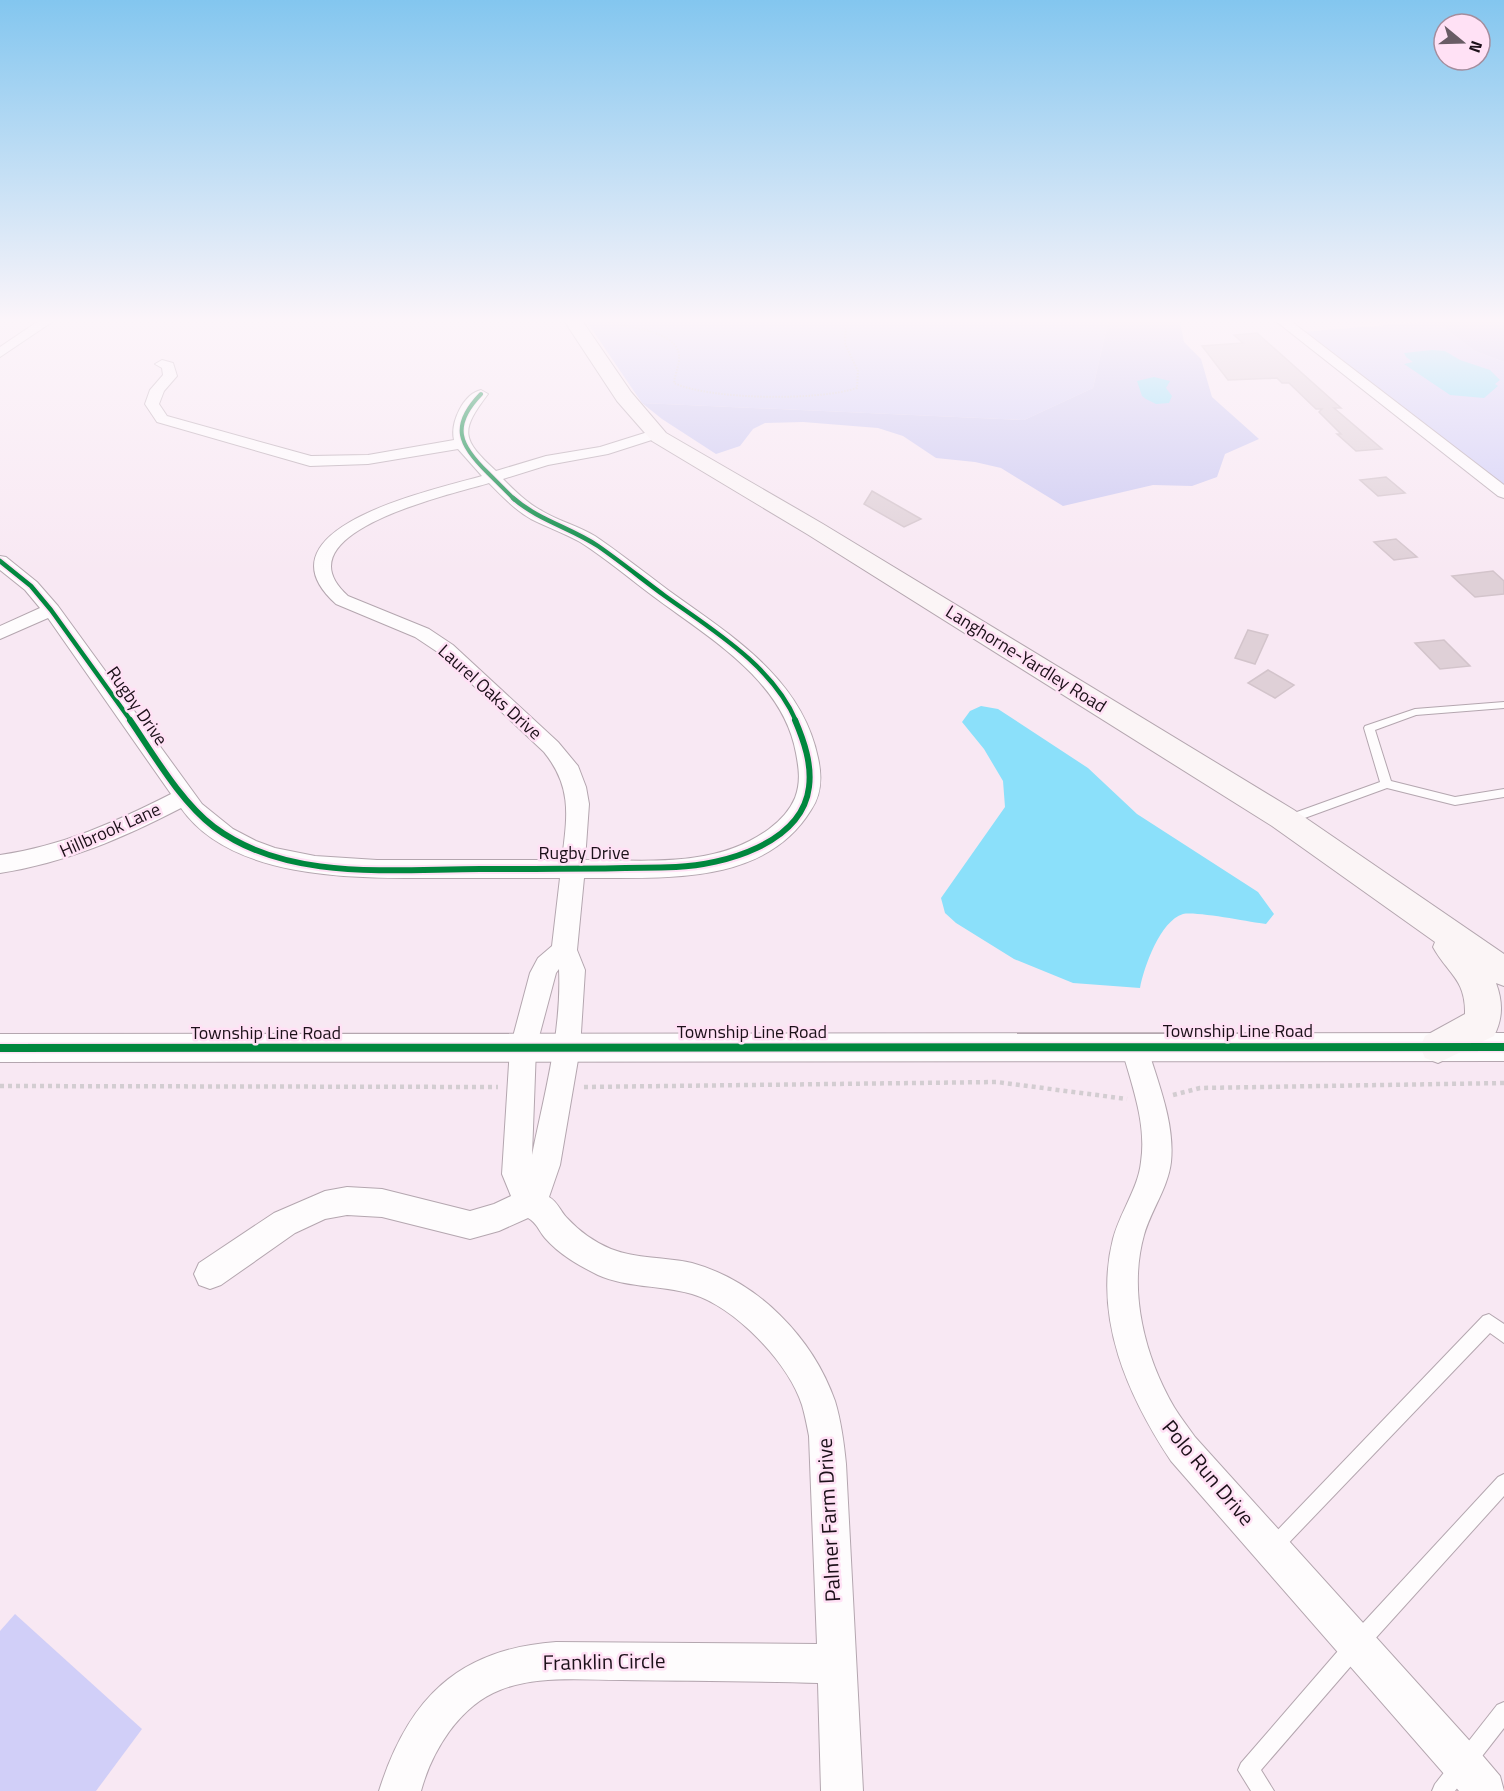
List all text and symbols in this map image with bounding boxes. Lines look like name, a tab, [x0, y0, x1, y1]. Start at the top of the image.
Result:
north arrow	[1432, 12, 1492, 72]
text: N	[1463, 38, 1489, 56]
street label: Langhorne-Yardley Road	[941, 598, 1112, 719]
street label: Laurel Oaks Drive	[432, 638, 548, 746]
street label: Rugby Drive	[100, 661, 175, 751]
street label: Hillbrook Lane	[55, 795, 165, 864]
street label: Rugby Drive	[538, 839, 630, 866]
street label: Township Line Road	[1163, 1017, 1313, 1044]
street label: Township Line Road	[677, 1018, 827, 1045]
street label: Township Line Road	[191, 1019, 341, 1046]
street label: Polo Run Drive	[1155, 1412, 1263, 1532]
street label: Palmer Farm Drive	[808, 1437, 848, 1603]
street label: Franklin Circle	[542, 1644, 666, 1678]

